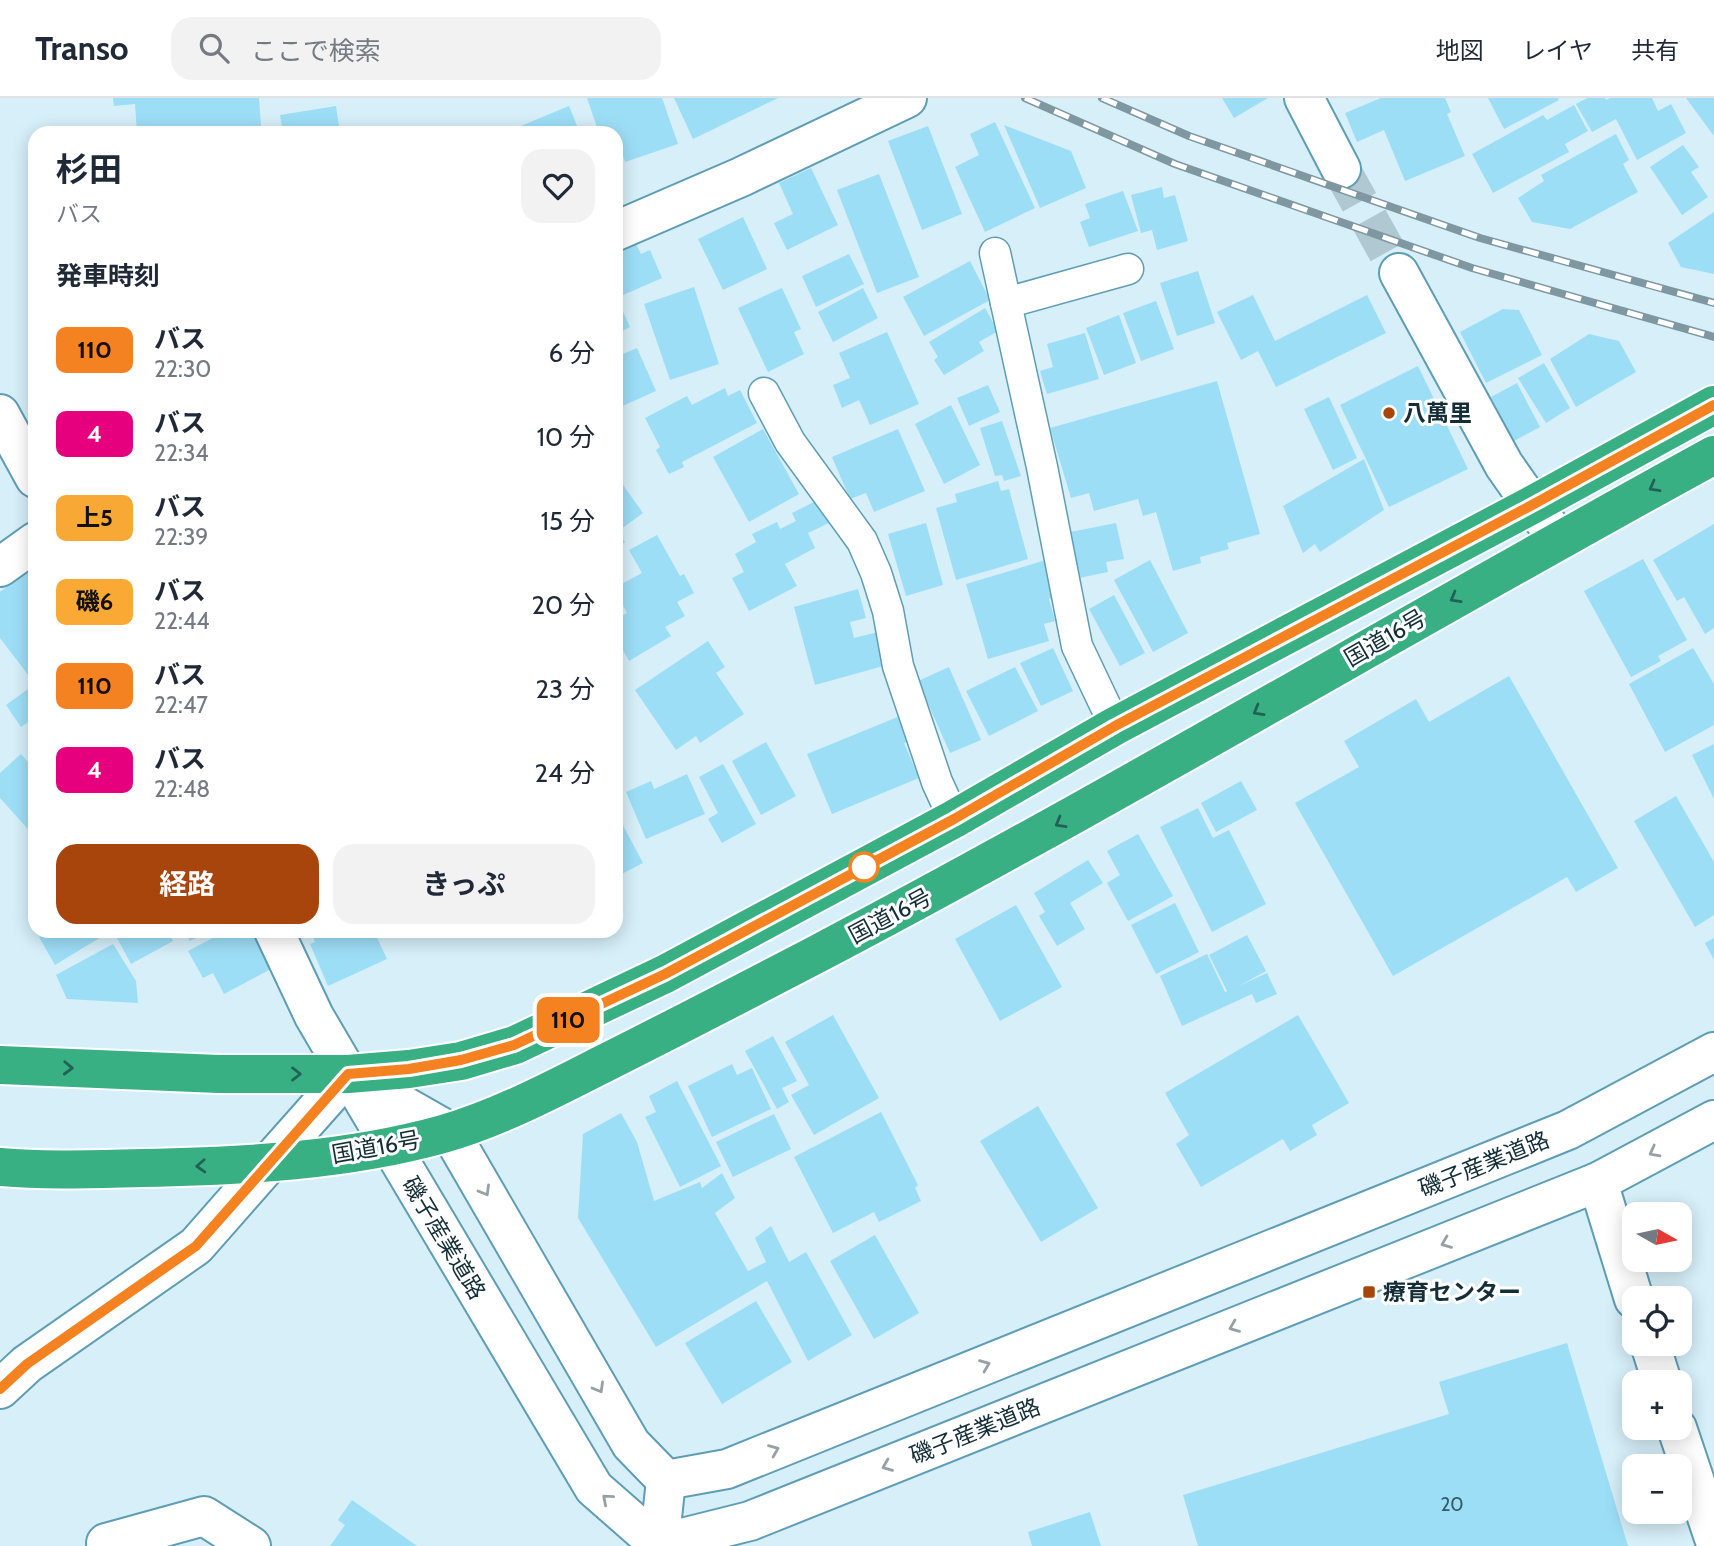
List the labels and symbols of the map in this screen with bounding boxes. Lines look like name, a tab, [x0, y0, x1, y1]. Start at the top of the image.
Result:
place label: 八萬里	[1403, 399, 1472, 427]
marker: 八萬里	[1381, 405, 1397, 421]
one-way arrow	[1649, 479, 1661, 492]
one-way arrow	[1450, 590, 1463, 603]
street label: 国道16号	[1339, 603, 1431, 673]
one-way arrow	[1252, 703, 1265, 716]
one-way arrow	[1055, 815, 1067, 828]
unlabelled marker	[849, 852, 879, 882]
street label: 国道16号	[844, 883, 936, 949]
line badge: 110	[528, 997, 608, 1043]
one-way arrow	[63, 1061, 74, 1076]
one-way arrow	[291, 1066, 301, 1082]
street label: 国道16号	[329, 1125, 423, 1169]
street label: 磯子産業道路	[1415, 1125, 1553, 1203]
one-way arrow	[1649, 1144, 1661, 1157]
one-way arrow	[195, 1159, 206, 1174]
street label: 磯子産業道路	[396, 1172, 492, 1304]
one-way arrow	[477, 1184, 490, 1197]
north arrow	[1622, 1202, 1692, 1272]
one-way arrow	[1440, 1234, 1452, 1248]
place label: 療育センター	[1383, 1278, 1521, 1306]
marker: 療育センター	[1361, 1284, 1377, 1300]
one-way arrow	[1229, 1319, 1241, 1333]
one-way arrow	[979, 1359, 991, 1373]
one-way arrow	[591, 1381, 604, 1394]
street label: 磯子産業道路	[906, 1392, 1044, 1470]
one-way arrow	[768, 1444, 780, 1458]
one-way arrow	[881, 1458, 894, 1472]
house number: 20	[1440, 1493, 1464, 1516]
one-way arrow	[602, 1495, 615, 1507]

